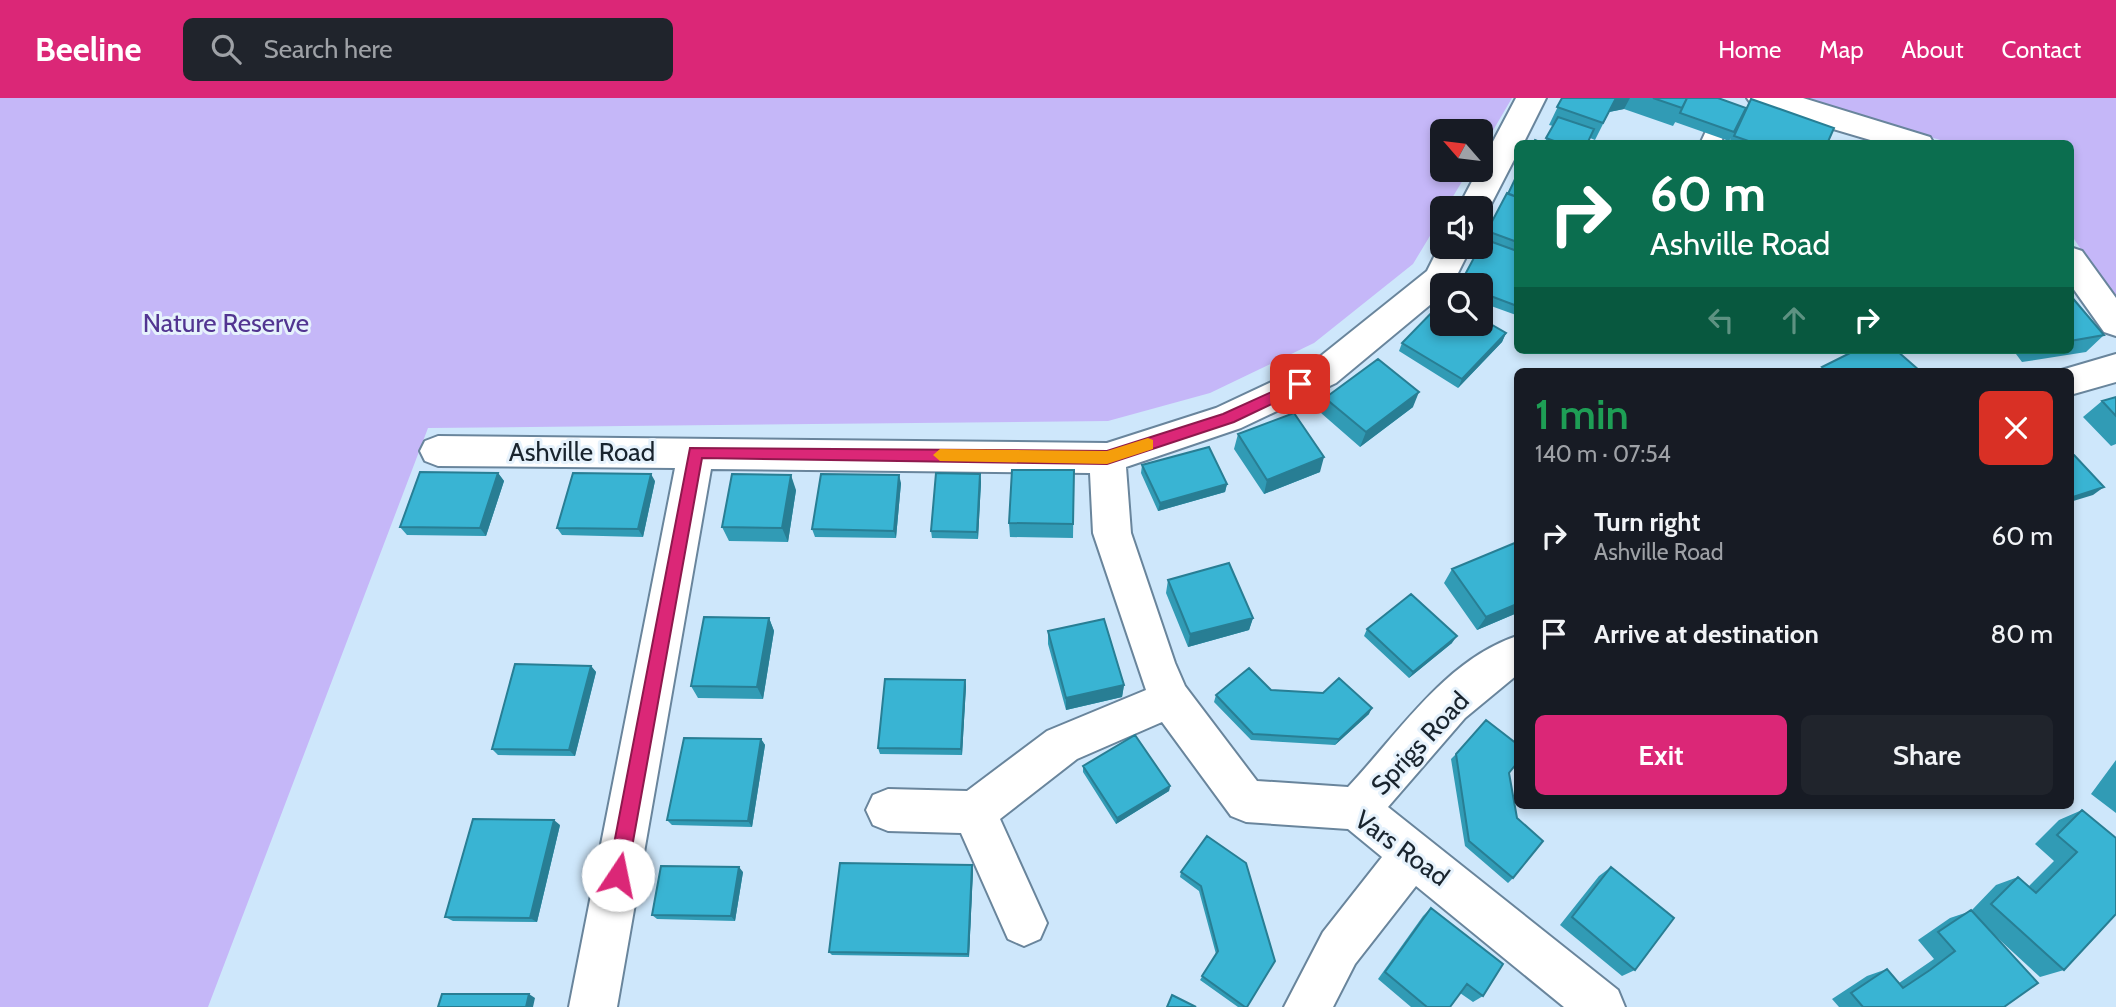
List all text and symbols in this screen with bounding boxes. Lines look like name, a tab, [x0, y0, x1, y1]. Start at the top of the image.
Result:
search box	[183, 18, 673, 81]
text: Beeline	[35, 29, 141, 69]
icon: search	[207, 30, 245, 68]
text: Search here	[263, 33, 393, 65]
text: Home	[1718, 35, 1781, 64]
text: Map	[1819, 35, 1864, 64]
text: About	[1902, 35, 1964, 64]
text: Contact	[2002, 35, 2081, 64]
north arrow	[1430, 119, 1493, 182]
map controls	[1430, 119, 1493, 336]
text: 60 m	[1650, 164, 1766, 223]
icon: right	[1535, 168, 1626, 259]
button: sound	[1430, 196, 1493, 259]
text: Ashville Road	[1650, 224, 1830, 263]
button: search	[1430, 273, 1493, 336]
icon: left	[1702, 301, 1740, 339]
icon: ahead	[1775, 301, 1813, 339]
icon: right	[1848, 301, 1886, 339]
park label: Nature Reserve	[143, 307, 309, 339]
pin	[1270, 354, 1330, 414]
icon: arrive	[1281, 365, 1319, 403]
text: 1 min	[1535, 388, 1629, 440]
button: close	[1979, 391, 2053, 465]
street label: Ashville Road	[509, 436, 655, 468]
text: 140 m · 07:54	[1535, 440, 1671, 468]
text: Turn right	[1594, 506, 1700, 538]
icon: right	[1535, 517, 1573, 555]
text: 60 m	[1991, 520, 2053, 552]
text: Ashville Road	[1594, 538, 1724, 566]
icon: arrive	[1535, 615, 1573, 653]
text: Arrive at destination	[1594, 618, 1819, 650]
text: 80 m	[1990, 618, 2053, 650]
street label: Sprigs Road	[1364, 685, 1476, 801]
button: Exit	[1535, 715, 1787, 795]
button: Share	[1801, 715, 2053, 795]
street label: Vars Road	[1349, 803, 1455, 893]
position arrow	[581, 838, 655, 912]

